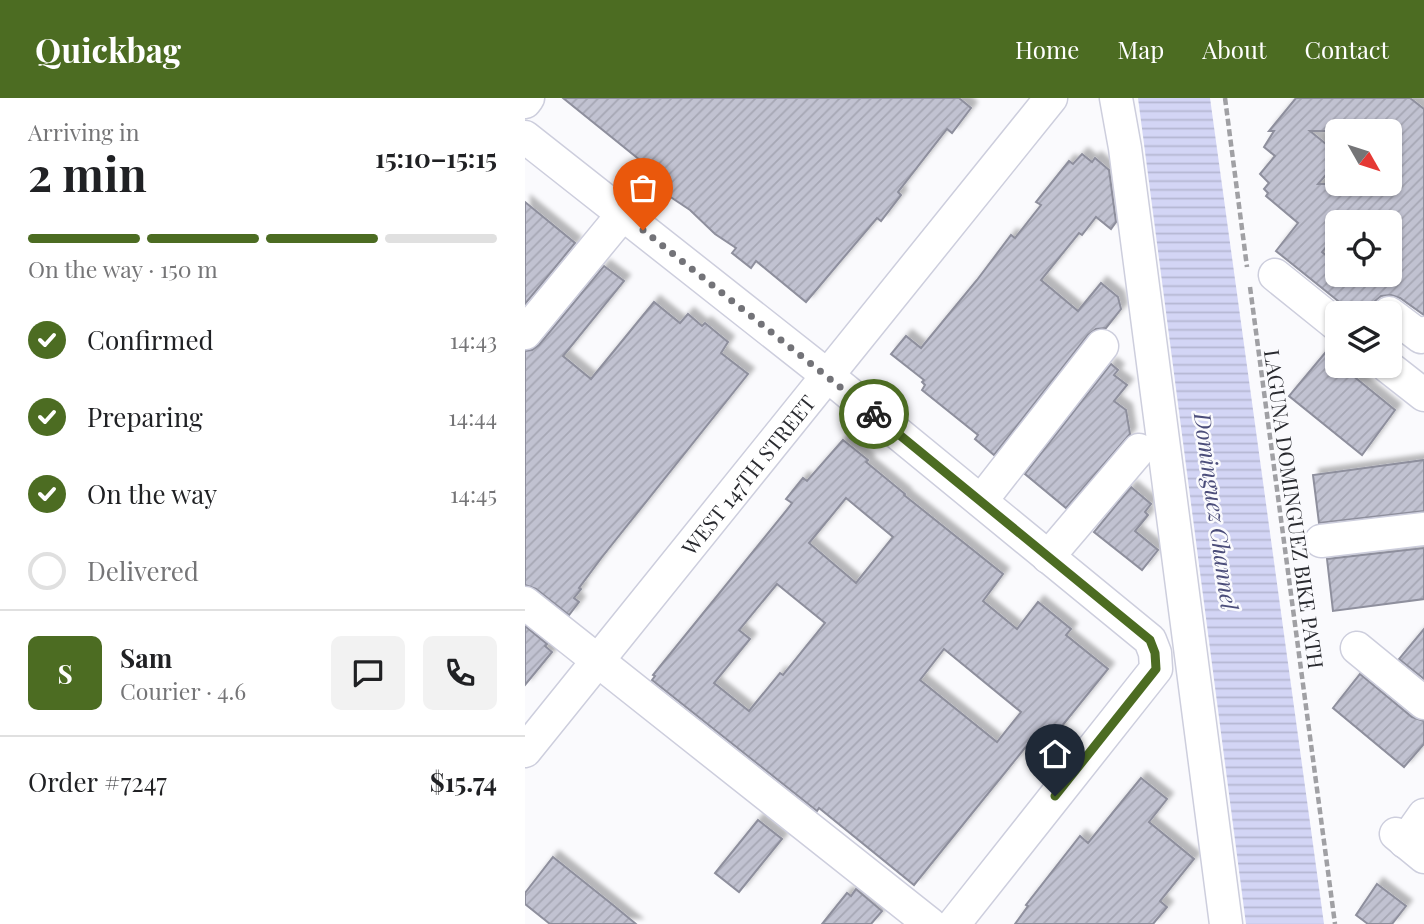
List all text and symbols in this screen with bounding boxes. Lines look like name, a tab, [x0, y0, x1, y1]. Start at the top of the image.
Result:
text: Quickbag	[35, 27, 181, 71]
text: Home	[1015, 33, 1079, 65]
text: Map	[1117, 33, 1164, 65]
text: About	[1202, 33, 1266, 65]
text: Contact	[1304, 33, 1389, 65]
text: Arriving in	[28, 116, 140, 147]
north arrow	[1325, 119, 1402, 196]
map controls	[1325, 119, 1402, 378]
text: 15:10–15:15	[375, 140, 497, 175]
text: 2 min	[28, 142, 147, 204]
pin	[613, 158, 673, 230]
icon: bag	[624, 169, 662, 207]
button: locate	[1325, 210, 1402, 287]
text: On the way · 150 m	[28, 253, 218, 284]
button: layers	[1325, 301, 1402, 378]
icon: check	[28, 321, 66, 359]
text: Confirmed	[87, 322, 214, 357]
text: 14:43	[450, 324, 497, 355]
street label: LAGUNA DOMINGUEZ BIKE PATH	[1259, 348, 1331, 671]
courier	[839, 379, 909, 449]
street label: WEST 147TH STREET	[674, 389, 821, 561]
icon: bike	[855, 395, 893, 433]
icon: check	[28, 398, 66, 436]
text: Preparing	[87, 399, 203, 434]
text: 14:44	[448, 401, 497, 432]
water label: Dominguez Channel	[1188, 409, 1246, 613]
icon: check	[28, 475, 66, 513]
text: On the way	[87, 476, 217, 511]
text: 14:45	[450, 478, 497, 509]
text: Delivered	[87, 553, 199, 588]
button: chat	[331, 636, 405, 710]
button: phone	[423, 636, 497, 710]
text: Sam	[120, 640, 172, 675]
text: S	[57, 656, 73, 691]
text: Courier · 4.6	[120, 675, 246, 706]
pin	[1025, 724, 1085, 796]
icon: home	[1036, 735, 1074, 773]
text: Order #7247	[28, 764, 167, 799]
text: $15.74	[430, 764, 497, 799]

